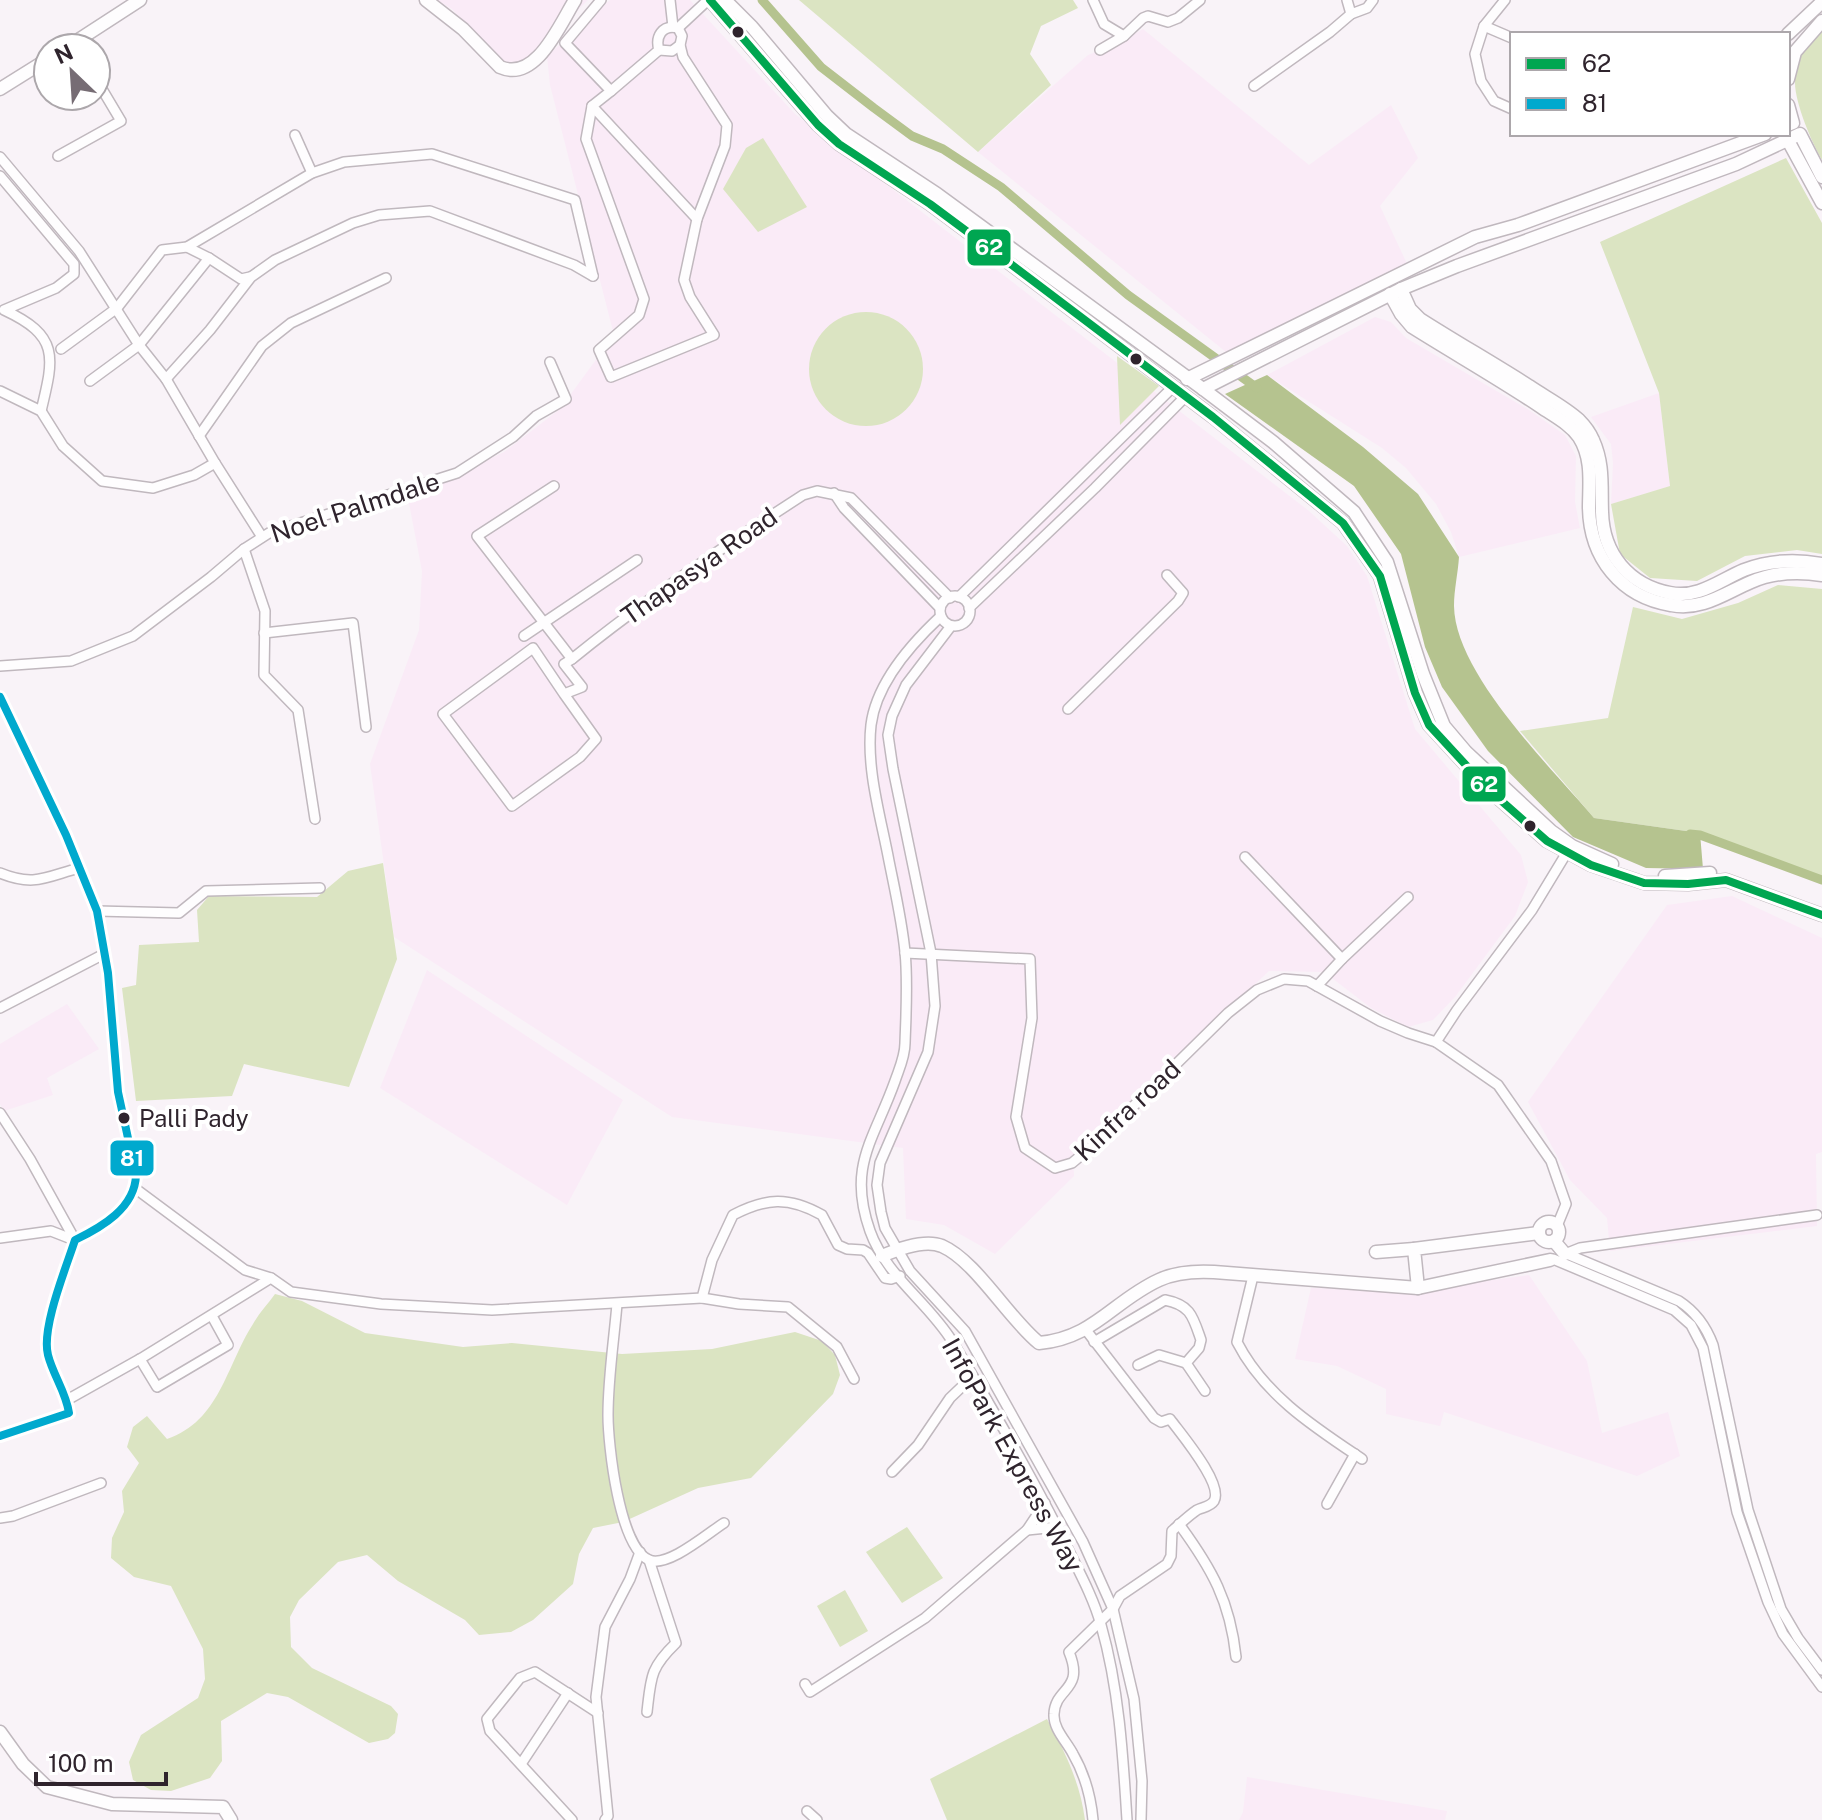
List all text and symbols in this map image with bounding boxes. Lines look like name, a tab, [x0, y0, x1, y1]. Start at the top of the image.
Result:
unlabelled marker	[730, 24, 746, 40]
north arrow	[32, 32, 112, 112]
legend	[1510, 32, 1790, 136]
text: N	[50, 38, 77, 69]
text: 62	[1582, 49, 1611, 77]
text: 81	[1582, 89, 1607, 117]
line badge: 62	[966, 228, 1012, 267]
text: 62	[975, 234, 1003, 260]
unlabelled marker	[1128, 351, 1144, 367]
street label: Noel Palmdale	[267, 465, 443, 549]
street label: Thapasya Road	[615, 501, 783, 631]
line badge: 62	[1461, 765, 1507, 803]
text: 62	[1470, 771, 1498, 797]
unlabelled marker	[1522, 818, 1538, 834]
street label: Kinfra road	[1067, 1053, 1187, 1167]
place label: Palli Pady	[139, 1104, 249, 1132]
marker: Palli Pady	[116, 1110, 132, 1126]
line badge: 81	[109, 1139, 155, 1177]
text: 81	[120, 1145, 144, 1171]
street label: InfoPark Express Way	[936, 1333, 1090, 1577]
scale bar	[36, 1736, 166, 1786]
text: 100 m	[48, 1749, 114, 1777]

